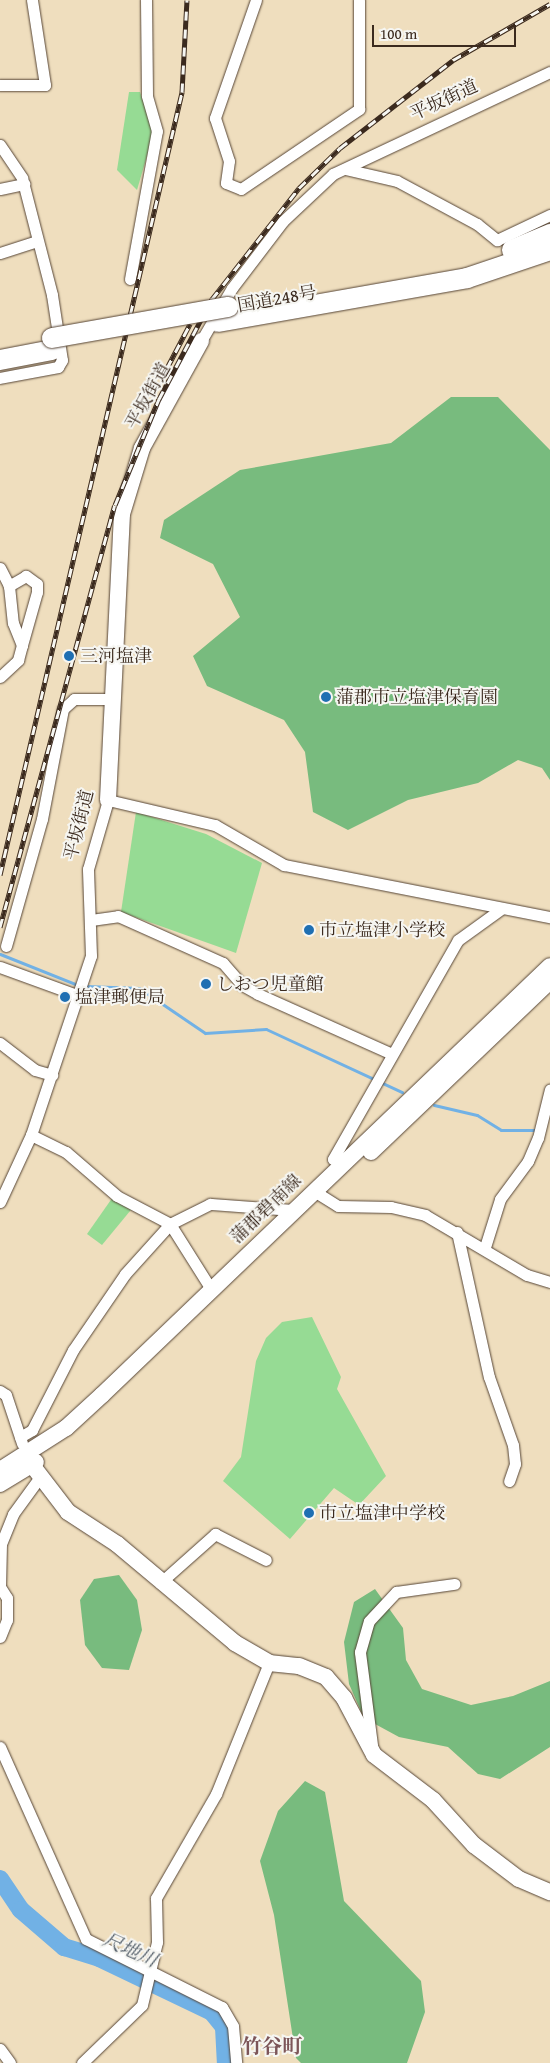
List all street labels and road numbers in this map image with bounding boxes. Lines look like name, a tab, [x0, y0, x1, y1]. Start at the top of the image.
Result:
street label: 平坂街道	[407, 75, 481, 125]
street label: 国道248号	[236, 281, 318, 317]
street label: 平坂街道	[121, 359, 175, 433]
street label: 平坂街道	[60, 787, 98, 863]
street label: 蒲郡碧南線	[226, 1170, 306, 1248]

